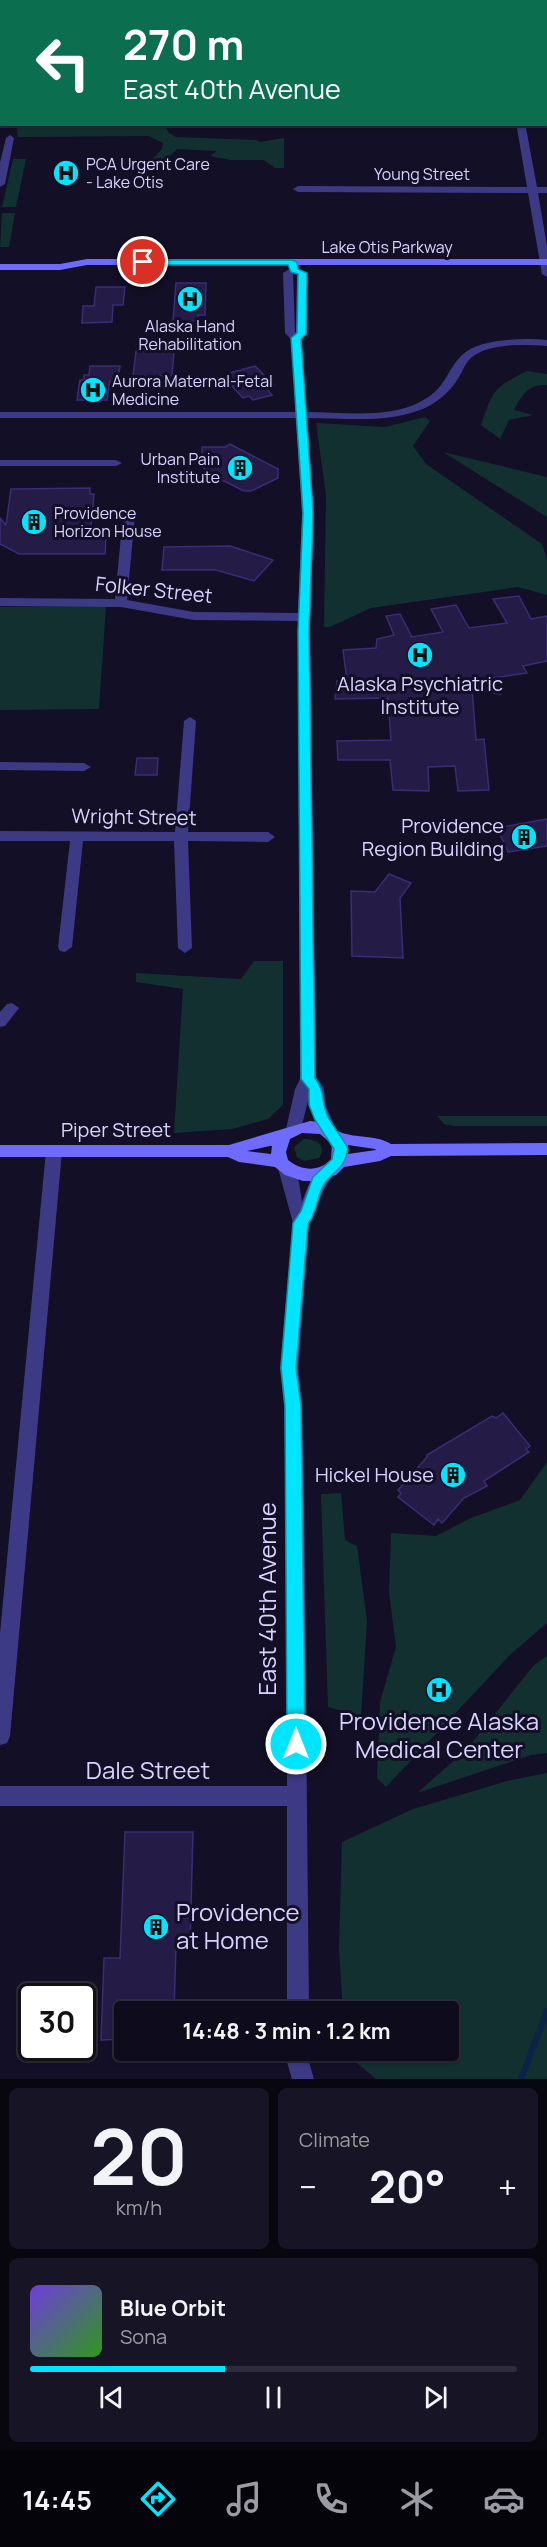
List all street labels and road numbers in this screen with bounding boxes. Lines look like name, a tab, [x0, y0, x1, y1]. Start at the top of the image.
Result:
street label: Young Street	[374, 163, 470, 185]
street label: Lake Otis Parkway	[321, 236, 453, 258]
street label: Folker Street	[94, 570, 214, 609]
street label: Wright Street	[71, 802, 197, 831]
street label: Piper Street	[61, 1116, 171, 1143]
street label: East 40th Avenue	[250, 1502, 283, 1696]
street label: Dale Street	[86, 1753, 210, 1786]

